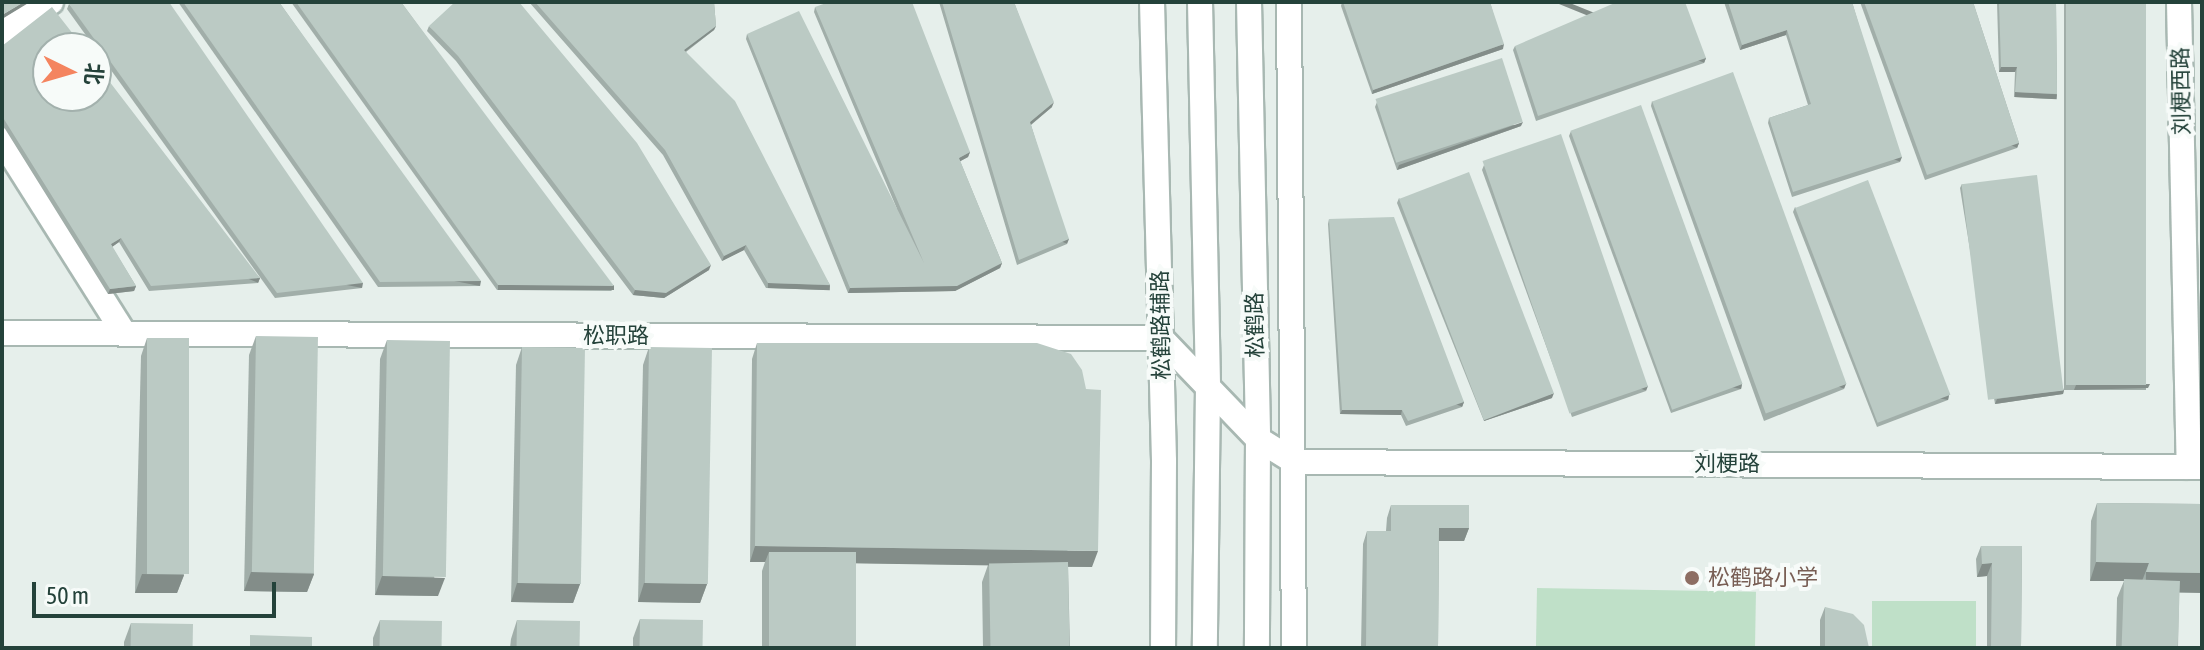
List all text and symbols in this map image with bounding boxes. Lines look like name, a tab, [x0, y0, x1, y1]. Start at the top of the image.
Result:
north arrow	[32, 32, 112, 112]
street label: 刘梗西路	[2167, 47, 2195, 135]
text: 北	[80, 62, 108, 86]
street label: 松鹤路辅路	[1147, 270, 1175, 380]
street label: 松鹤路	[1241, 292, 1269, 358]
street label: 松职路	[583, 323, 649, 349]
street label: 刘梗路	[1694, 451, 1760, 477]
place label: 松鹤路小学	[1708, 565, 1818, 591]
scale bar	[36, 566, 280, 616]
marker: 松鹤路小学	[1683, 569, 1701, 587]
text: 50 m	[46, 582, 89, 609]

